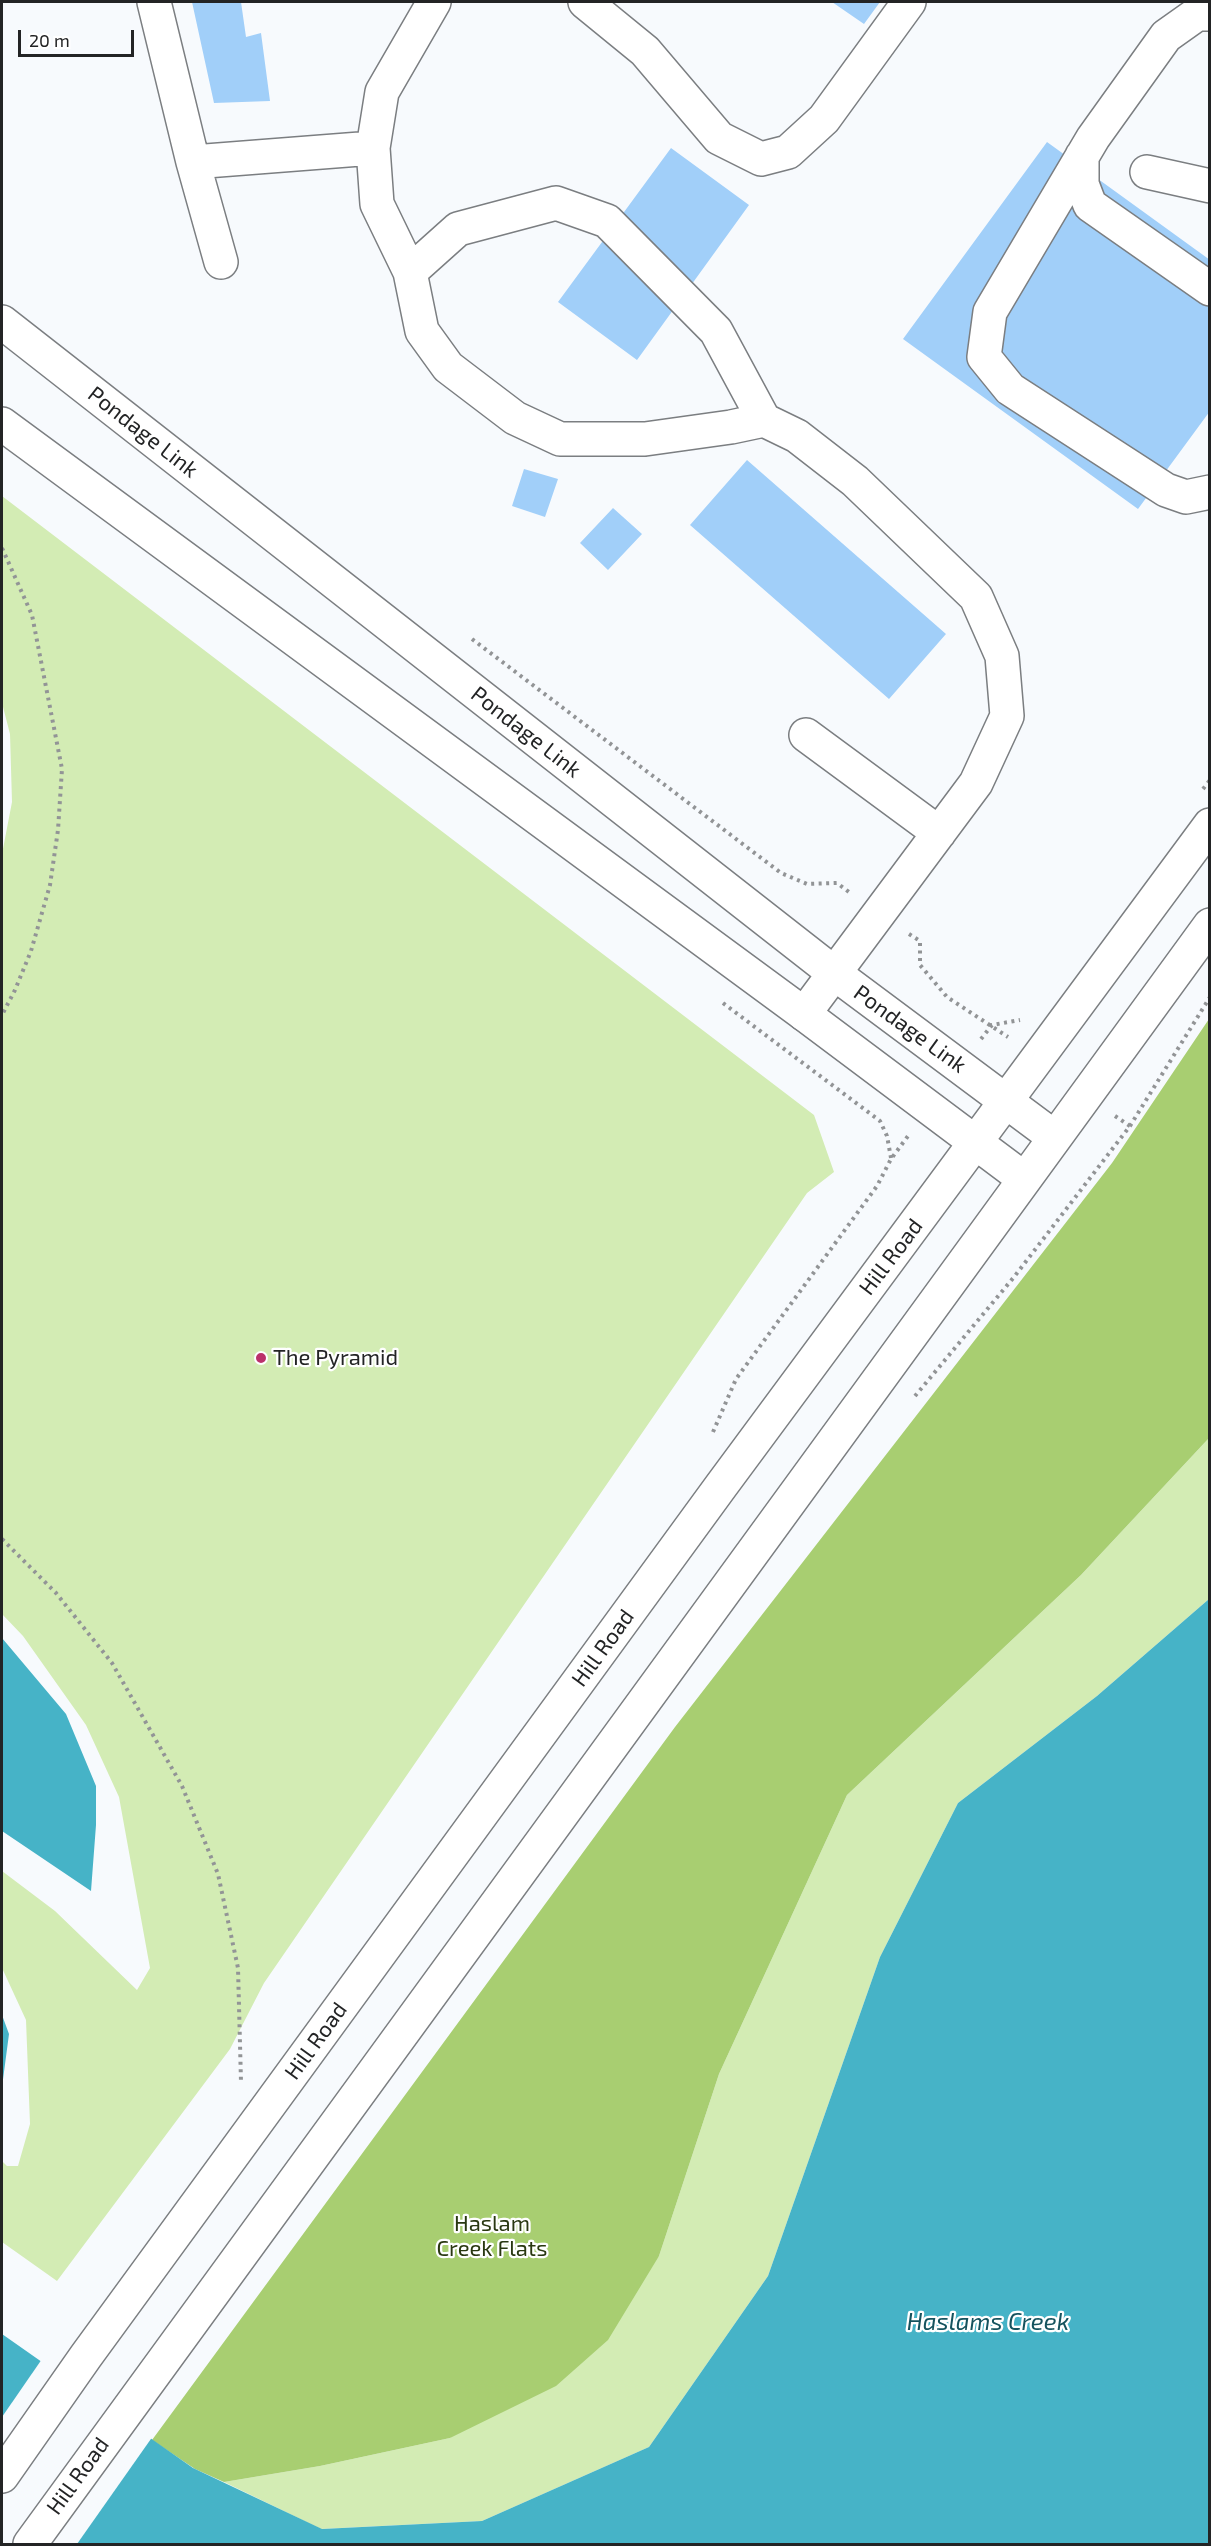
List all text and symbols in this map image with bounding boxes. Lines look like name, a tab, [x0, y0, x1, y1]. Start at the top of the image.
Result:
scale bar	[21, 18, 136, 56]
text: 20 m	[29, 29, 70, 51]
street label: Pondage Link	[83, 381, 203, 483]
street label: Pondage Link	[466, 681, 586, 783]
street label: Pondage Link	[849, 979, 971, 1079]
street label: Hill Road	[854, 1214, 928, 1300]
place label: The Pyramid	[273, 1345, 398, 1371]
marker: The Pyramid	[254, 1351, 268, 1365]
street label: Hill Road	[566, 1604, 640, 1692]
street label: Hill Road	[279, 1997, 353, 2085]
park label: Haslam Creek Flats	[437, 2211, 547, 2262]
water label: Haslams Creek	[907, 2308, 1069, 2336]
street label: Hill Road	[41, 2432, 115, 2520]

